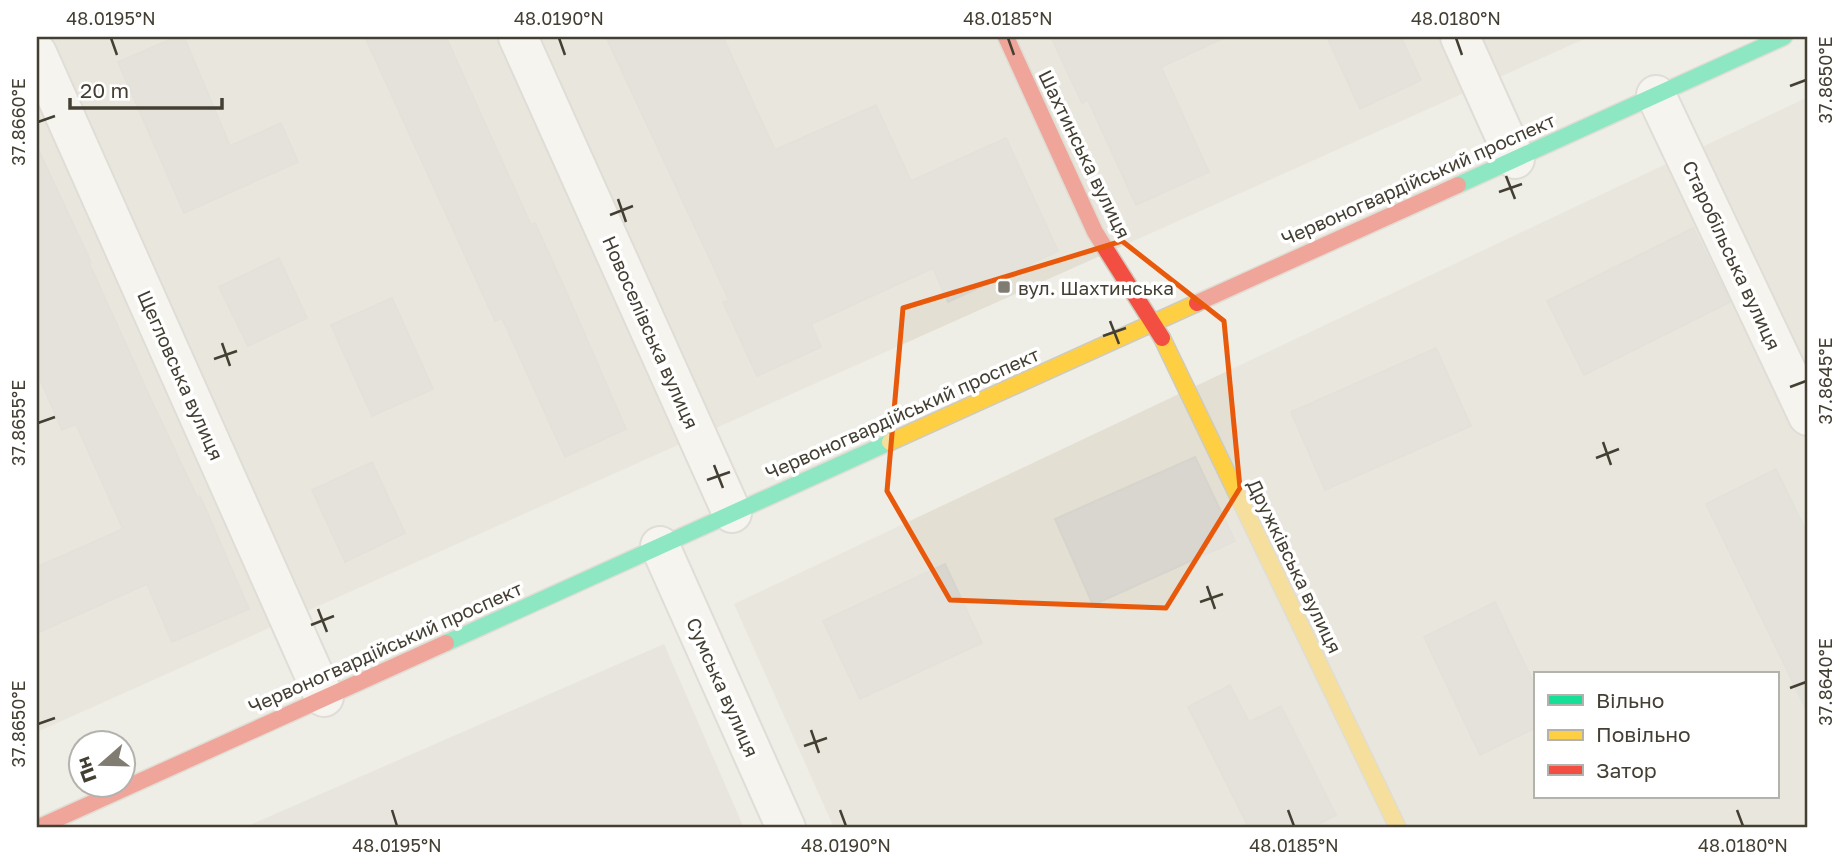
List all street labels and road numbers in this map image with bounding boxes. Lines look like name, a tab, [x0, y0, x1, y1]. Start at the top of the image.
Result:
street label: Шахтинська вулиця	[1034, 66, 1136, 242]
street label: Червоногвардійський проспект	[1278, 108, 1558, 250]
street label: Старобільська вулиця	[1678, 157, 1786, 353]
street label: Новоселівська вулиця	[598, 232, 704, 432]
street label: Щегловська вулиця	[133, 286, 229, 464]
street label: Червоногвардійський проспект	[762, 342, 1042, 484]
street label: Дружківська вулиця	[1243, 475, 1347, 657]
street label: Червоногвардійський проспект	[245, 576, 525, 718]
street label: Сумська вулиця	[682, 614, 764, 760]

